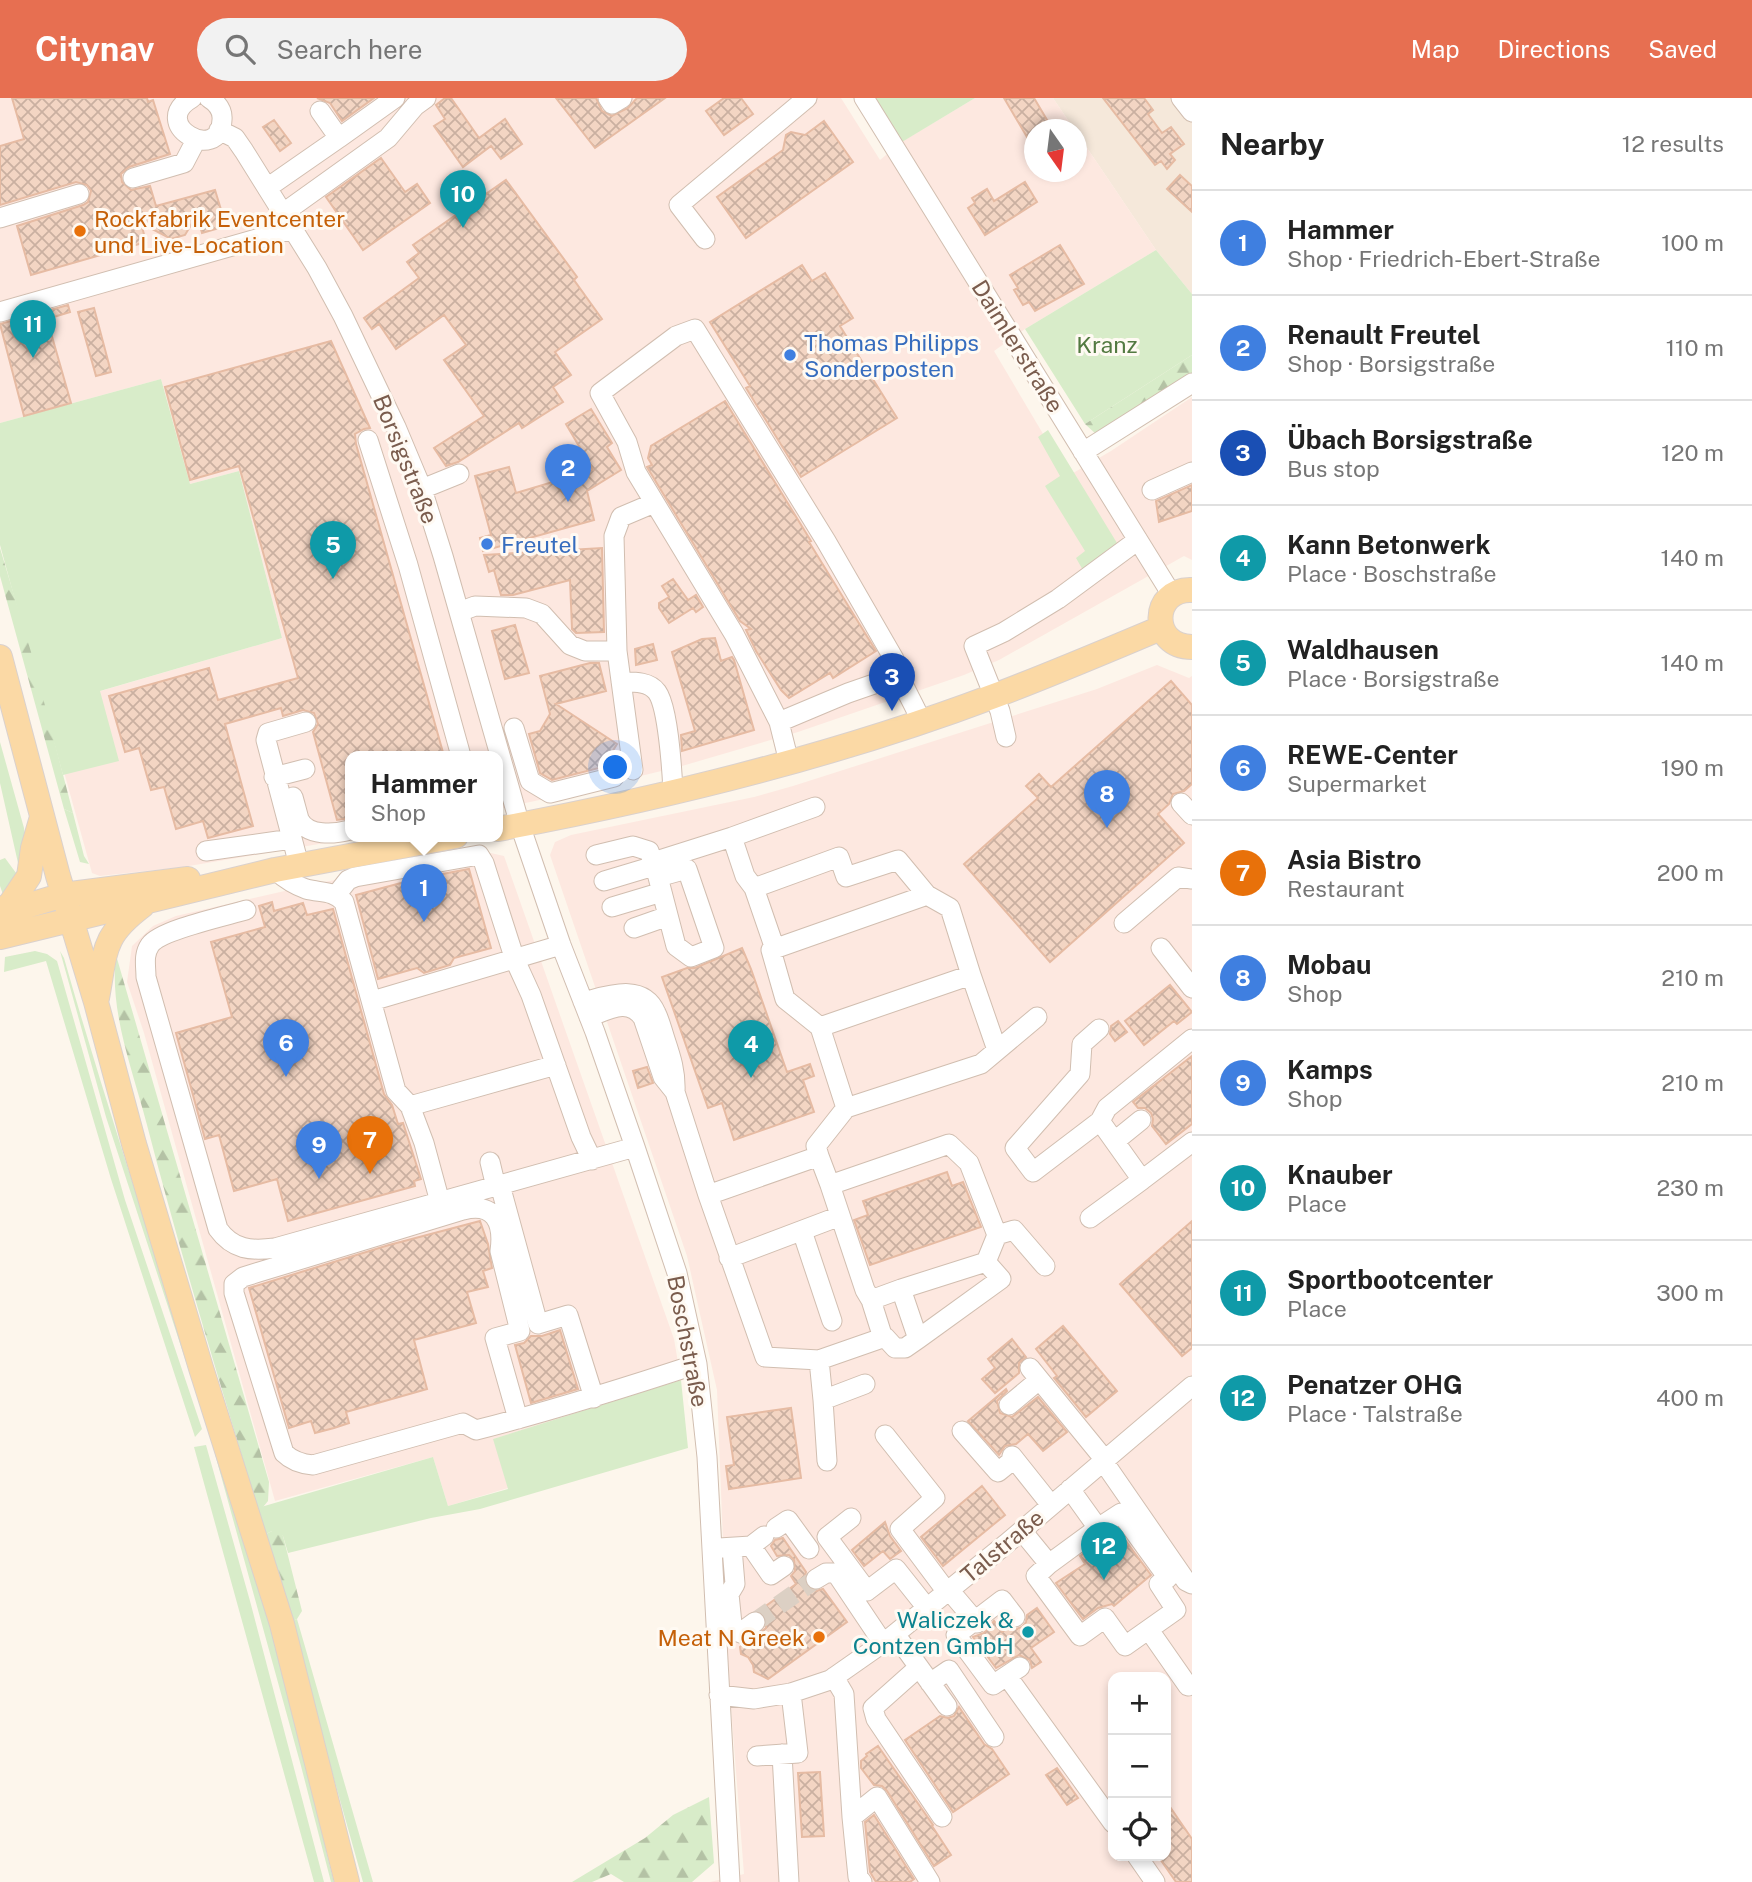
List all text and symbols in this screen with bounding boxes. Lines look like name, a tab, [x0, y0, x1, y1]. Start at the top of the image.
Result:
search box	[197, 18, 687, 81]
text: Citynav	[35, 30, 155, 68]
icon: search	[221, 30, 259, 68]
text: Search here	[277, 34, 423, 65]
text: Map	[1411, 35, 1460, 63]
text: Directions	[1498, 35, 1610, 63]
text: Saved	[1648, 35, 1717, 63]
north arrow	[1024, 119, 1087, 182]
text: Nearby	[1220, 126, 1324, 162]
text: 12 results	[1622, 130, 1724, 157]
pin: 10	[440, 170, 486, 228]
place label: Rockfabrik Eventcenter und Live-Location	[94, 205, 345, 258]
text: Hammer	[1287, 214, 1394, 245]
marker: Rockfabrik Eventcenter und Live-Location	[72, 223, 88, 239]
text: 1	[1238, 229, 1248, 256]
text: 100 m	[1661, 229, 1724, 256]
text: Shop · Friedrich-Ebert-Straße	[1287, 245, 1600, 272]
street label: Daimlerstraße	[967, 275, 1069, 417]
pin: 11	[10, 300, 56, 358]
text: Renault Freutel	[1287, 319, 1480, 350]
place label: Thomas Philipps Sonderposten	[804, 329, 979, 382]
park label: Kranz	[1076, 331, 1138, 358]
text: 2	[1236, 334, 1250, 361]
text: 110 m	[1666, 334, 1724, 361]
marker: Thomas Philipps Sonderposten	[782, 347, 798, 363]
text: Shop · Borsigstraße	[1287, 350, 1495, 377]
street label: Borsigstraße	[368, 391, 444, 527]
text: Übach Borsigstraße	[1287, 424, 1533, 455]
text: 3	[1235, 439, 1251, 466]
text: 120 m	[1661, 439, 1724, 466]
pin: 2	[545, 444, 591, 502]
text: Bus stop	[1287, 455, 1380, 482]
pin: 5	[310, 521, 356, 579]
text: Kann Betonwerk	[1287, 529, 1490, 560]
place label: Freutel	[501, 531, 578, 558]
marker: Freutel	[479, 536, 495, 552]
text: 4	[1235, 544, 1251, 571]
text: 140 m	[1661, 544, 1724, 571]
text: Place · Boschstraße	[1287, 560, 1497, 587]
text: Waldhausen	[1287, 634, 1439, 665]
text: 5	[1235, 649, 1251, 676]
text: 140 m	[1661, 649, 1724, 676]
pin: 3	[869, 653, 915, 711]
text: Place · Borsigstraße	[1287, 665, 1500, 692]
text: REWE-Center	[1287, 739, 1458, 770]
your location	[598, 750, 632, 784]
popup	[345, 751, 503, 842]
text: 6	[1235, 754, 1251, 781]
text: 190 m	[1661, 754, 1724, 781]
text: Hammer	[371, 768, 477, 799]
pin: 8	[1084, 770, 1130, 828]
text: Supermarket	[1287, 770, 1427, 797]
text: Shop	[371, 799, 426, 826]
text: Asia Bistro	[1287, 844, 1422, 875]
text: 7	[1236, 859, 1250, 886]
text: 200 m	[1657, 859, 1724, 886]
pin: 1	[401, 864, 447, 922]
text: Restaurant	[1287, 875, 1405, 902]
text: Mobau	[1287, 949, 1371, 980]
text: 8	[1235, 964, 1251, 991]
text: 210 m	[1661, 964, 1724, 991]
text: Shop	[1287, 980, 1342, 1007]
pin: 6	[263, 1019, 309, 1077]
pin: 4	[728, 1020, 774, 1078]
text: Kamps	[1287, 1054, 1373, 1085]
text: 9	[1235, 1069, 1251, 1096]
text: 210 m	[1661, 1069, 1724, 1096]
text: Shop	[1287, 1085, 1342, 1112]
pin: 7	[347, 1116, 393, 1174]
pin: 9	[296, 1121, 342, 1179]
text: Knauber	[1287, 1159, 1393, 1190]
text: 10	[1231, 1174, 1255, 1201]
text: 230 m	[1656, 1174, 1724, 1201]
text: Place	[1287, 1190, 1347, 1217]
text: Sportbootcenter	[1287, 1264, 1493, 1295]
street label: Boschstraße	[662, 1273, 714, 1409]
text: 11	[1233, 1279, 1253, 1306]
text: 300 m	[1656, 1279, 1724, 1306]
text: Place	[1287, 1295, 1347, 1322]
text: Penatzer OHG	[1287, 1369, 1463, 1400]
text: 12	[1231, 1384, 1255, 1411]
text: 400 m	[1656, 1384, 1724, 1411]
text: Place · Talstraße	[1287, 1400, 1463, 1427]
street label: Talstraße	[955, 1504, 1049, 1588]
pin: 12	[1081, 1522, 1127, 1580]
place label: Waliczek & Contzen GmbH	[853, 1606, 1014, 1659]
place label: Meat N Greek	[658, 1624, 805, 1651]
marker: Waliczek & Contzen GmbH	[1020, 1624, 1036, 1640]
marker: Meat N Greek	[811, 1629, 827, 1645]
map controls	[1108, 1672, 1171, 1861]
button: +	[1108, 1672, 1171, 1735]
button: −	[1108, 1735, 1171, 1798]
button: locate	[1108, 1798, 1171, 1861]

